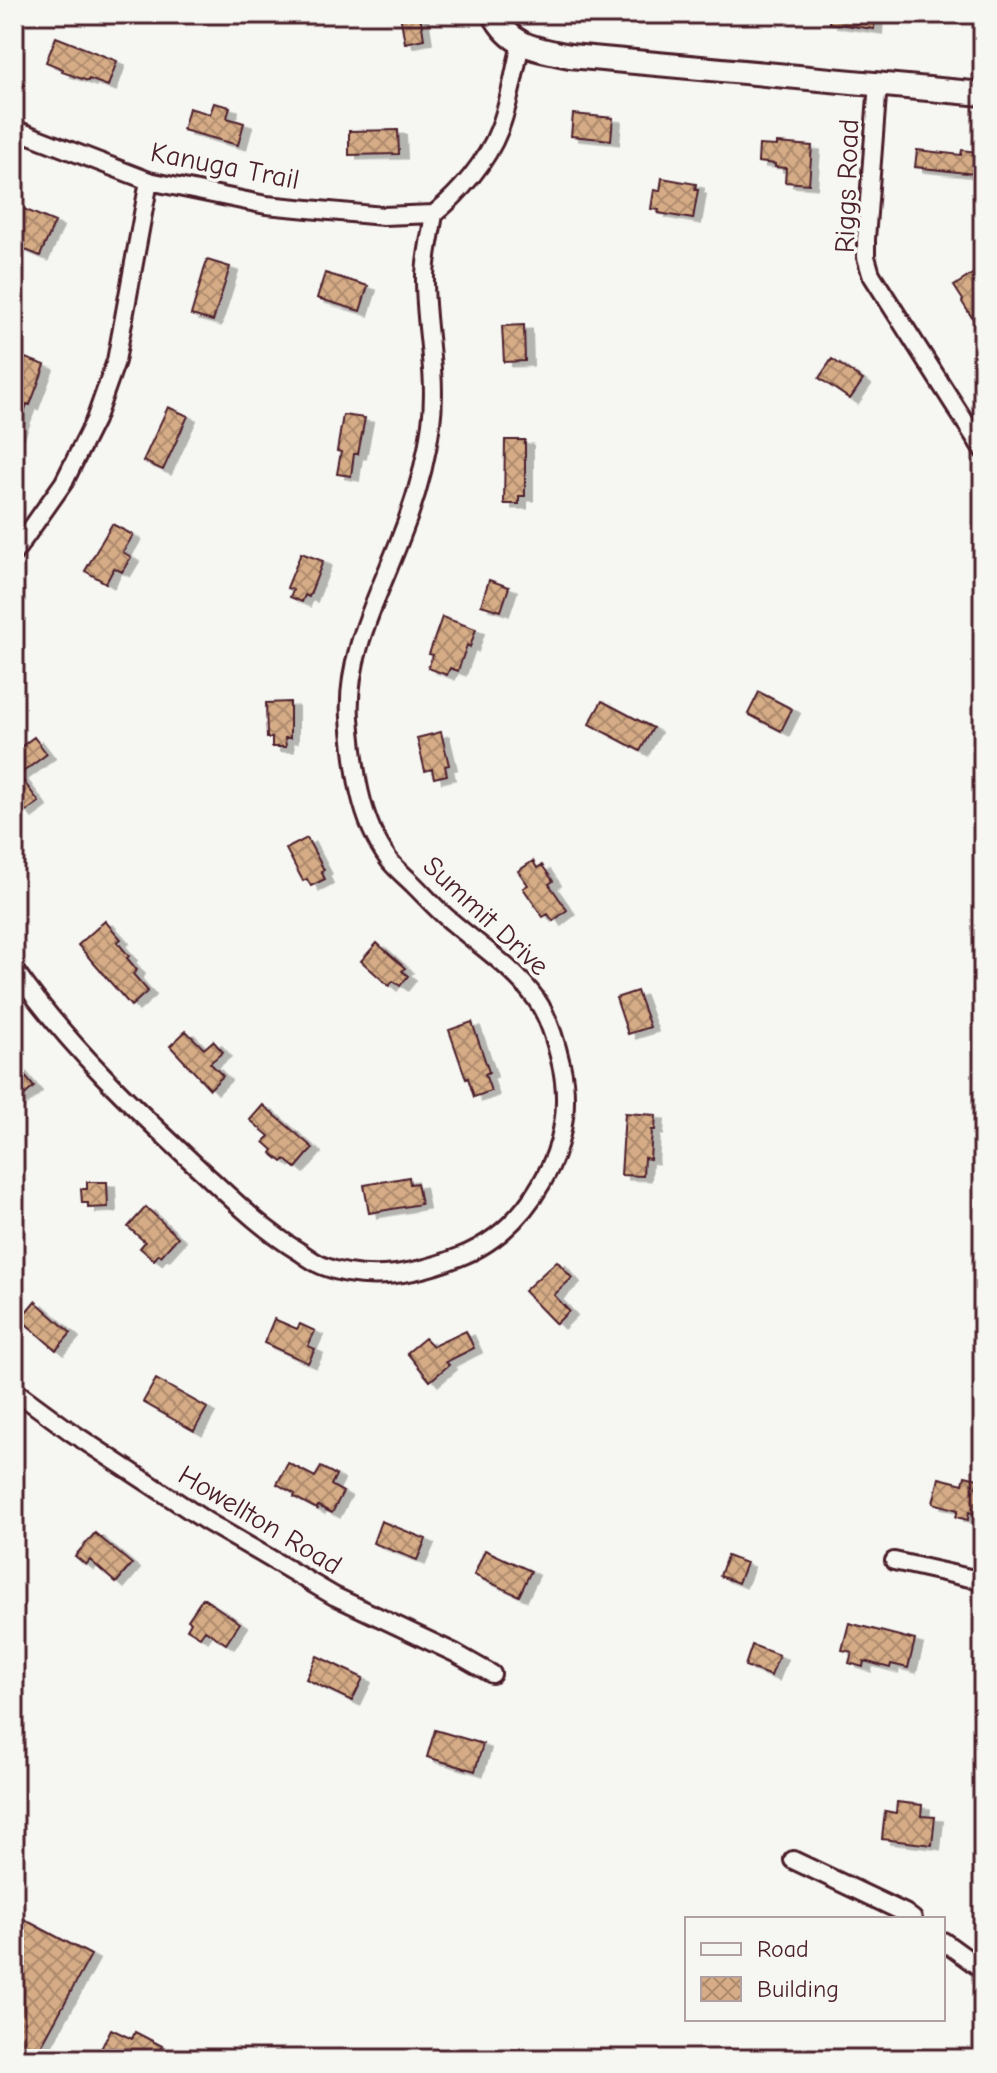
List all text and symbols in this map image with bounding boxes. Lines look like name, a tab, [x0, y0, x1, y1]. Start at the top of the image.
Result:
street label: Riggs Road	[829, 118, 865, 254]
street label: Kanuga Trail	[148, 136, 302, 196]
street label: Summit Drive	[417, 850, 555, 982]
street label: Howellton Road	[173, 1459, 347, 1581]
legend	[685, 1917, 945, 2021]
text: Road	[757, 1935, 809, 1963]
text: Building	[757, 1975, 839, 2003]

